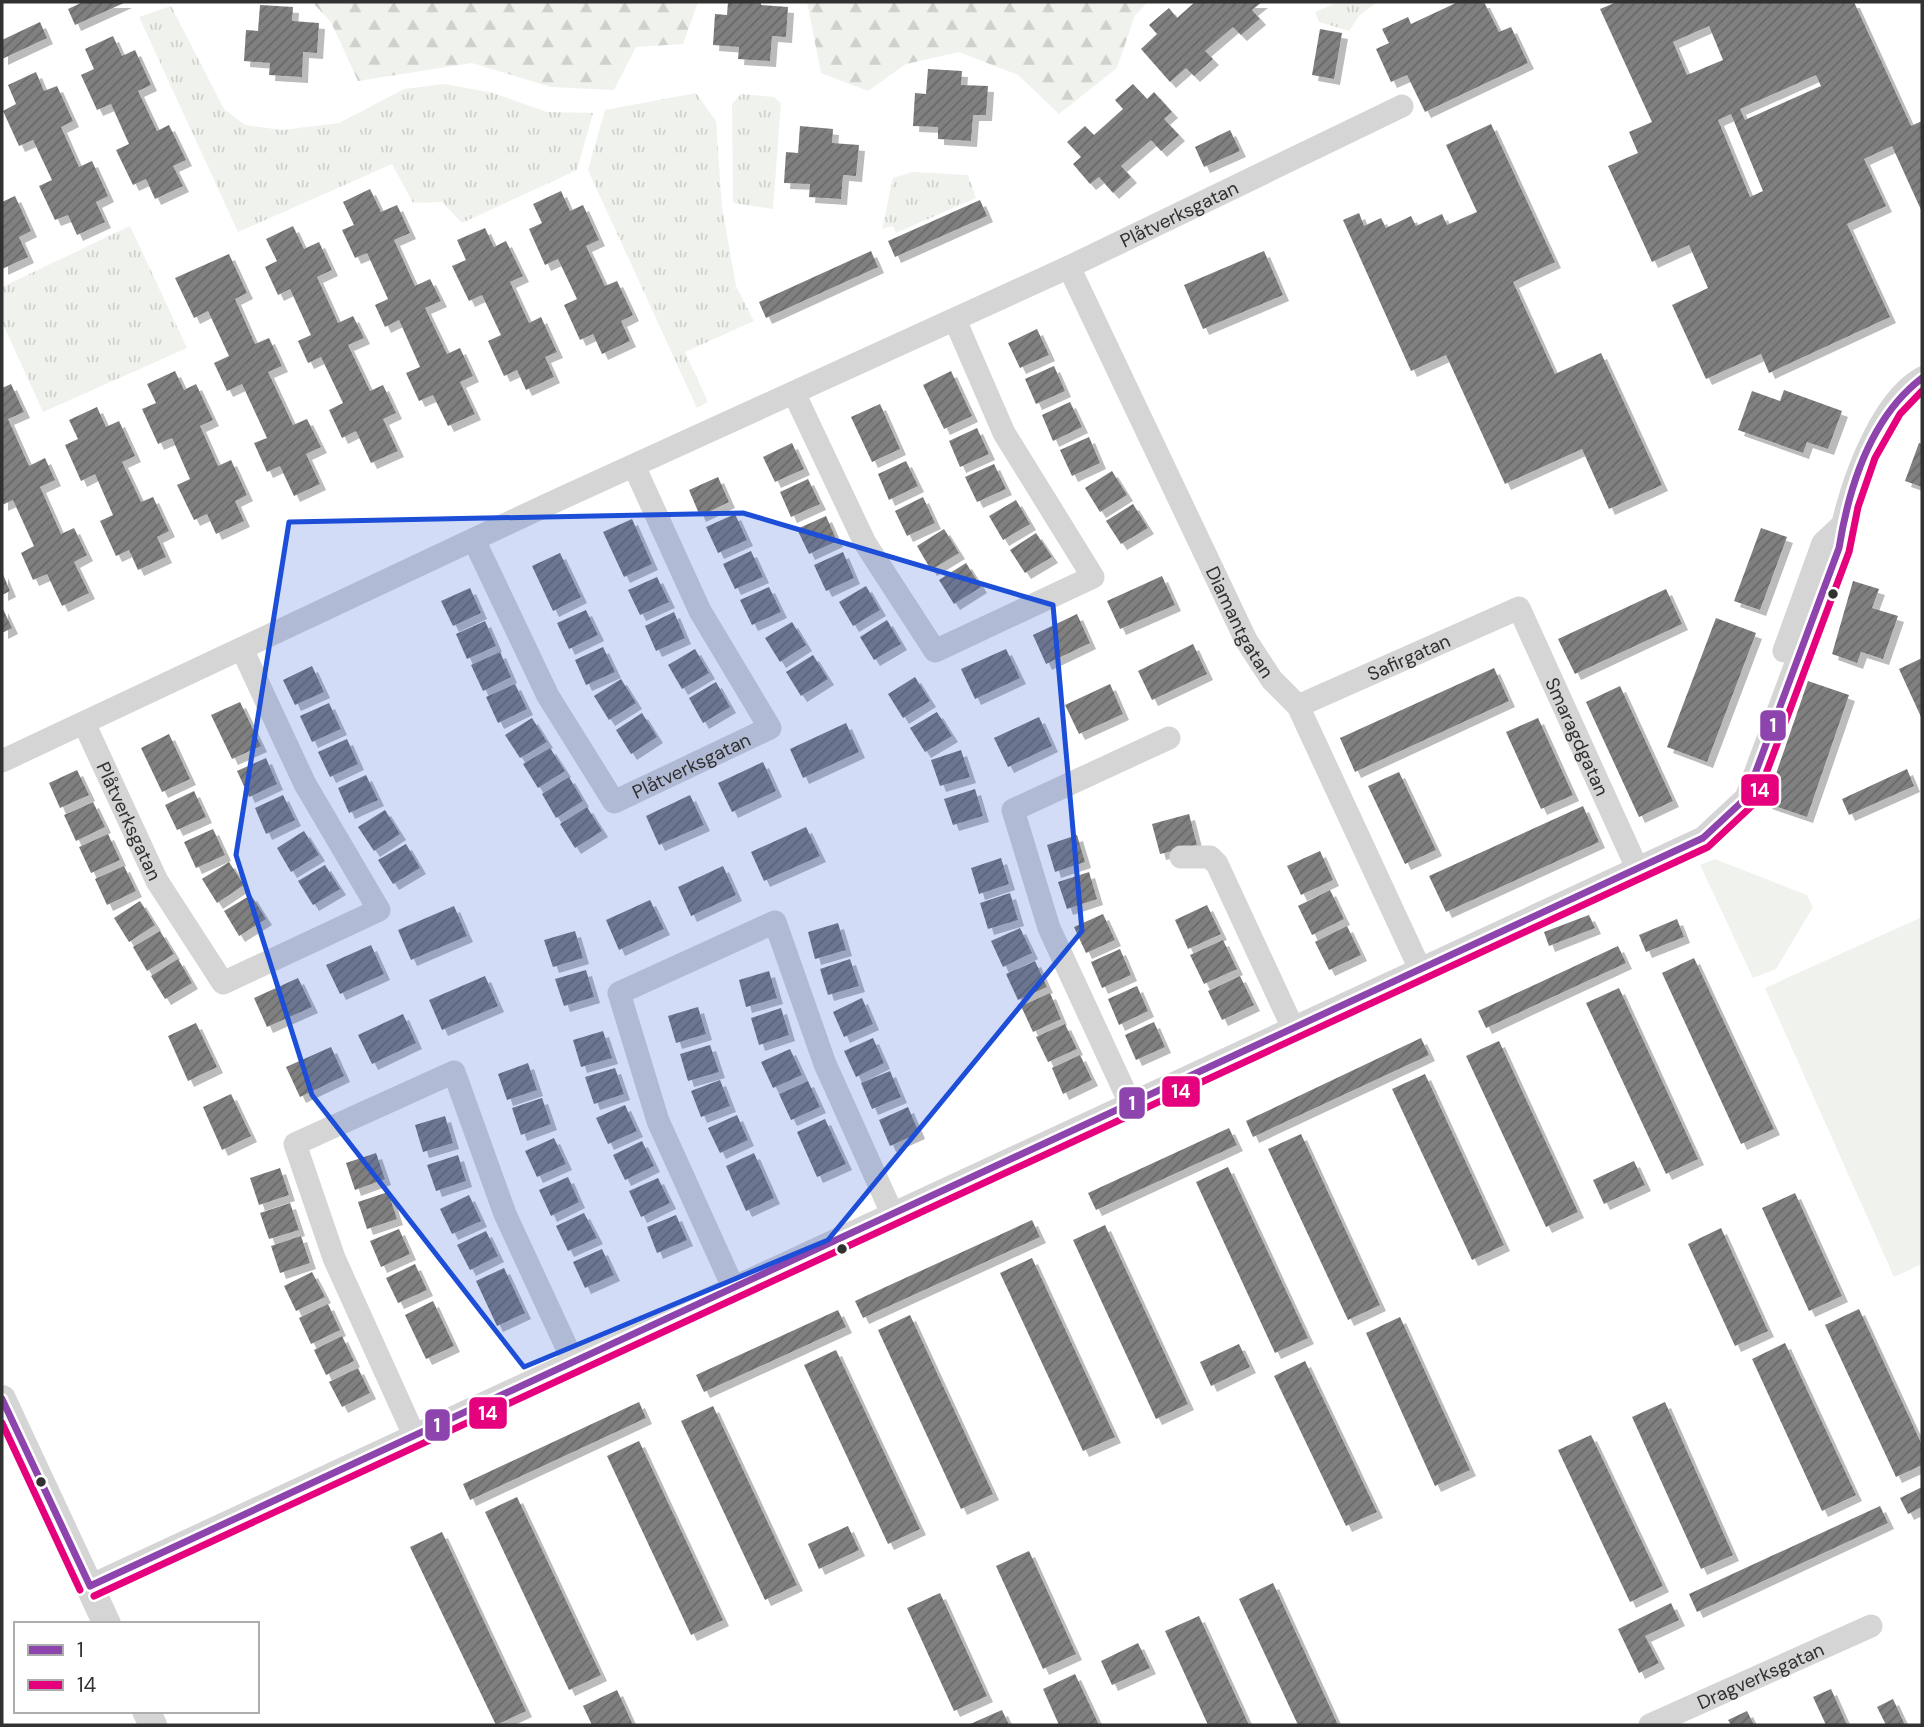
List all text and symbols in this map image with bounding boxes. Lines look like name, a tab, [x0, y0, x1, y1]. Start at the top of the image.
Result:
street label: Plåtverksgatan	[1116, 175, 1242, 253]
street label: Diamantgatan	[1200, 562, 1279, 683]
unlabelled marker	[1826, 587, 1840, 601]
street label: Safirgatan	[1363, 628, 1454, 687]
street label: Smaragdgatan	[1539, 674, 1615, 800]
line badge: 1	[1759, 709, 1787, 742]
text: 1	[1770, 713, 1776, 738]
street label: Plåtverksgatan	[628, 727, 755, 805]
street label: Plåtverksgatan	[91, 758, 167, 885]
line badge: 14	[1740, 773, 1780, 807]
text: 14	[1750, 778, 1770, 803]
line badge: 14	[1161, 1075, 1201, 1108]
text: 14	[1171, 1079, 1191, 1104]
line badge: 1	[1118, 1086, 1146, 1120]
text: 1	[1129, 1091, 1135, 1116]
unlabelled marker	[835, 1242, 849, 1256]
line badge: 14	[468, 1396, 508, 1430]
text: 14	[478, 1401, 498, 1426]
line badge: 1	[424, 1408, 451, 1442]
text: 1	[434, 1413, 440, 1438]
unlabelled marker	[34, 1475, 48, 1489]
legend	[14, 1622, 259, 1713]
text: 1	[77, 1636, 84, 1664]
street label: Dragverksgatan	[1693, 1637, 1828, 1715]
text: 14	[77, 1671, 97, 1699]

